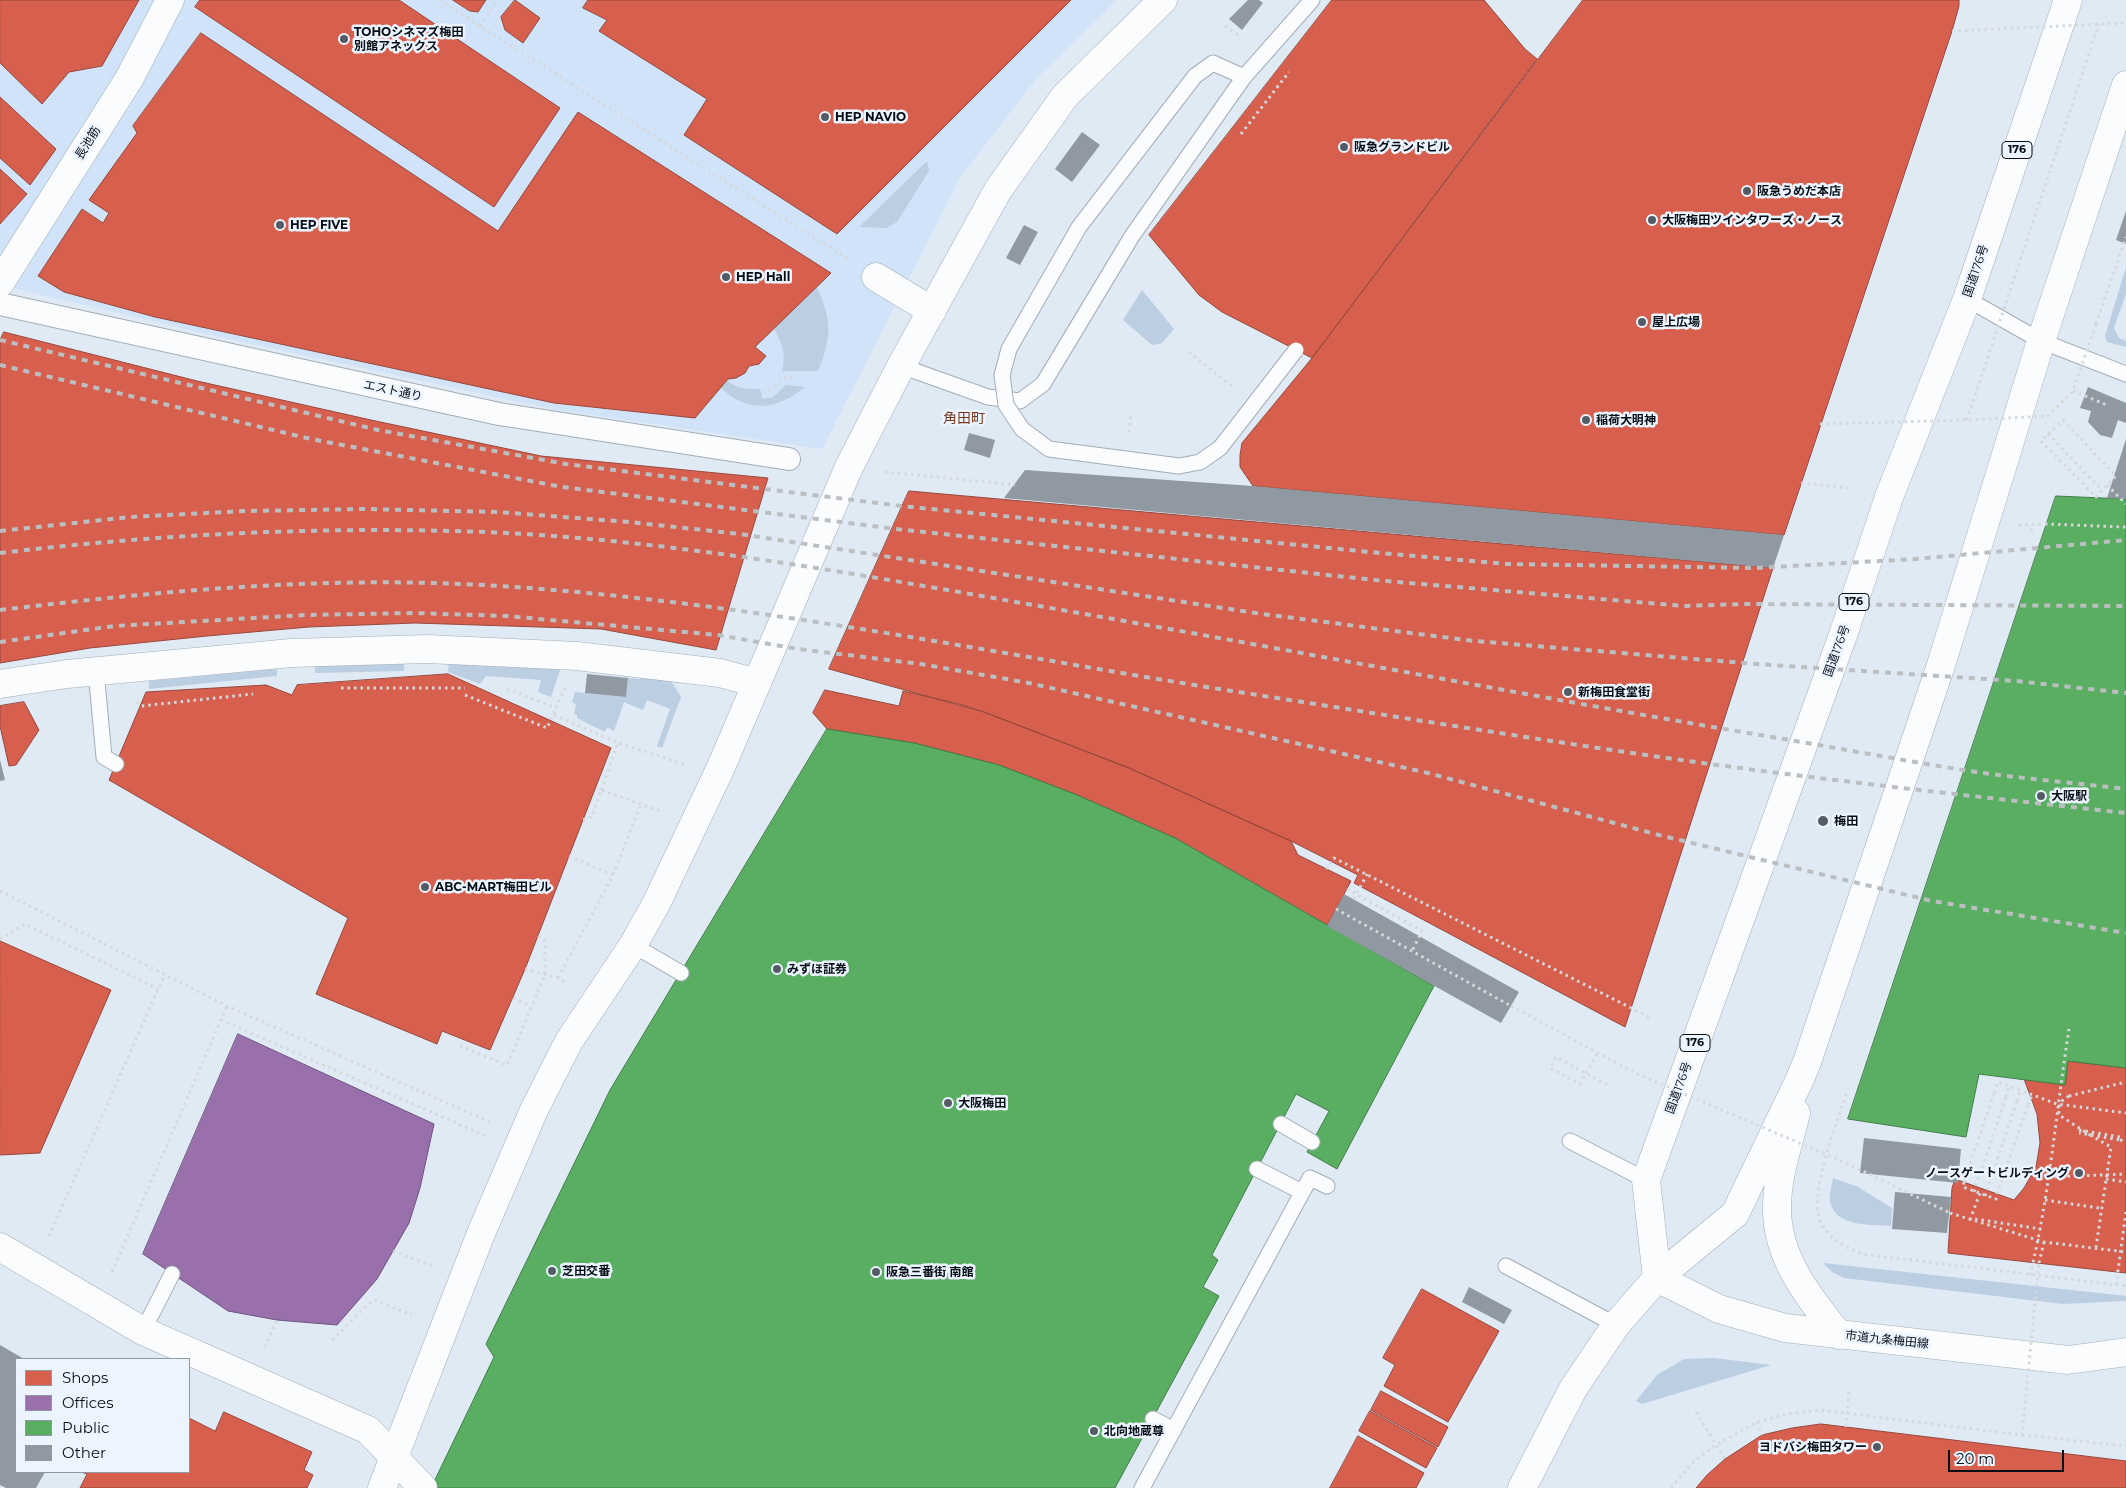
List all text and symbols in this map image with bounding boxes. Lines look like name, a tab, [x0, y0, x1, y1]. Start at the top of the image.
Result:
place label: TOHOシネマズ梅田 別館アネックス	[354, 25, 463, 53]
marker: TOHOシネマズ梅田 別館アネックス	[338, 33, 350, 45]
place label: HEP NAVIO	[835, 110, 906, 124]
marker: HEP NAVIO	[819, 111, 831, 123]
street label: 長池筋	[72, 124, 104, 162]
place label: 阪急グランドビル	[1354, 140, 1450, 154]
marker: 阪急グランドビル	[1338, 141, 1350, 153]
road number: 176	[2002, 142, 2032, 158]
place label: 阪急うめだ本店	[1757, 184, 1841, 198]
marker: 阪急うめだ本店	[1741, 185, 1753, 197]
place label: 大阪梅田ツインタワーズ・ノース	[1662, 213, 1842, 227]
marker: 大阪梅田ツインタワーズ・ノース	[1646, 214, 1658, 226]
place label: HEP FIVE	[290, 218, 348, 232]
marker: HEP FIVE	[274, 219, 286, 231]
street label: 国道176号	[1960, 243, 1992, 299]
place label: HEP Hall	[736, 270, 790, 284]
marker: HEP Hall	[720, 271, 732, 283]
place label: 屋上広場	[1652, 315, 1700, 329]
marker: 屋上広場	[1636, 316, 1648, 328]
street label: エスト通り	[362, 378, 424, 404]
district label: 角田町	[943, 411, 985, 427]
place label: 稲荷大明神	[1596, 413, 1656, 427]
marker: 稲荷大明神	[1580, 414, 1592, 426]
road number: 176	[1839, 594, 1869, 610]
street label: 国道176号	[1821, 623, 1853, 679]
place label: 新梅田食堂街	[1578, 685, 1650, 699]
marker: 新梅田食堂街	[1562, 686, 1574, 698]
place label: 大阪駅	[2051, 789, 2087, 803]
marker: 大阪駅	[2035, 790, 2047, 802]
marker: 梅田	[1816, 814, 1830, 828]
place label: 梅田	[1834, 814, 1858, 828]
place label: ABC-MART梅田ビル	[435, 880, 551, 894]
marker: ABC-MART梅田ビル	[419, 881, 431, 893]
place label: みずほ証券	[787, 962, 847, 976]
marker: みずほ証券	[771, 963, 783, 975]
road number: 176	[1680, 1034, 1710, 1052]
street label: 国道176号	[1663, 1060, 1695, 1116]
place label: 大阪梅田	[958, 1096, 1006, 1110]
marker: 大阪梅田	[942, 1097, 954, 1109]
place label: ノースゲートビルディング	[1925, 1166, 2069, 1180]
marker: ノースゲートビルディング	[2073, 1167, 2085, 1179]
place label: 芝田交番	[562, 1264, 610, 1278]
marker: 芝田交番	[546, 1265, 558, 1277]
place label: 阪急三番街 南館	[886, 1265, 973, 1279]
marker: 阪急三番街 南館	[870, 1266, 882, 1278]
street label: 市道九条梅田線	[1844, 1328, 1930, 1352]
legend	[15, 1358, 190, 1473]
text: Shops	[62, 1368, 108, 1387]
text: Offices	[62, 1393, 114, 1412]
text: Public	[62, 1418, 110, 1437]
place label: 北向地蔵尊	[1104, 1424, 1164, 1438]
marker: 北向地蔵尊	[1088, 1425, 1100, 1437]
place label: ヨドバシ梅田タワー	[1759, 1440, 1867, 1454]
scale bar	[1951, 1440, 2067, 1472]
marker: ヨドバシ梅田タワー	[1871, 1441, 1883, 1453]
text: Other	[62, 1443, 106, 1462]
text: 20 m	[1956, 1449, 1994, 1468]

